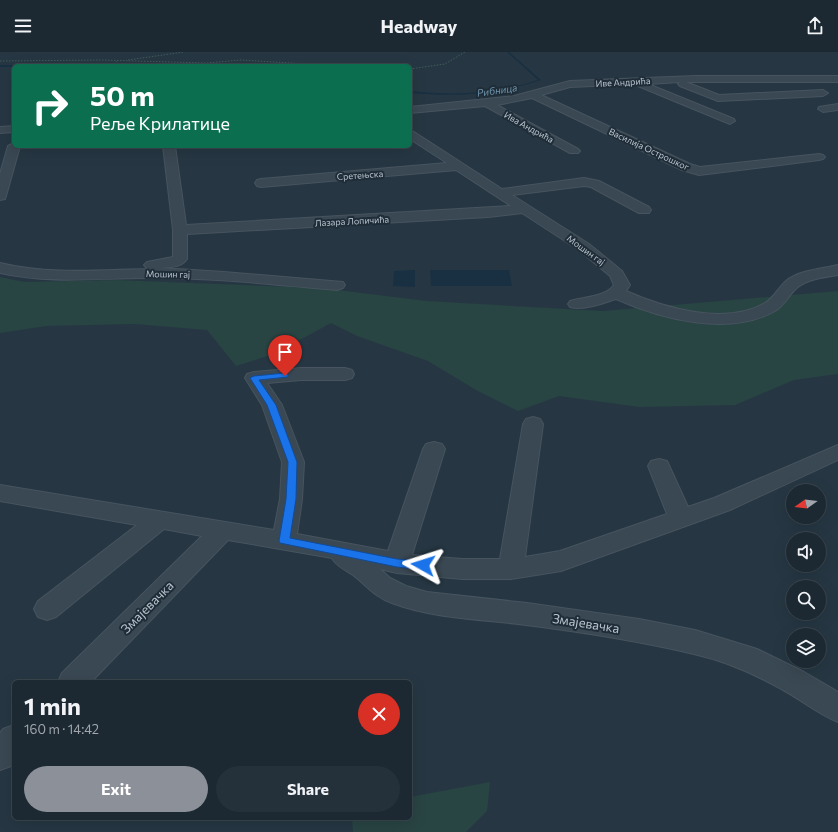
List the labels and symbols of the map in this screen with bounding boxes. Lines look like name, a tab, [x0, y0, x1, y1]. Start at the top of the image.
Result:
street label: Иве Андрића	[595, 75, 651, 89]
water label: Рибница	[476, 81, 518, 99]
street label: Ива Андрића	[502, 109, 556, 145]
street label: Василија Острошког	[607, 126, 691, 172]
street label: Сретењска	[336, 168, 384, 182]
street label: Лазара Лопичића	[315, 214, 390, 228]
street label: Мошин гај	[565, 233, 607, 267]
street label: Мошин гај	[146, 268, 190, 280]
pin	[268, 335, 302, 376]
north arrow	[786, 484, 826, 524]
position arrow	[402, 544, 444, 586]
street label: Змајевачка	[117, 577, 177, 637]
street label: Змајевачка	[551, 610, 621, 636]

